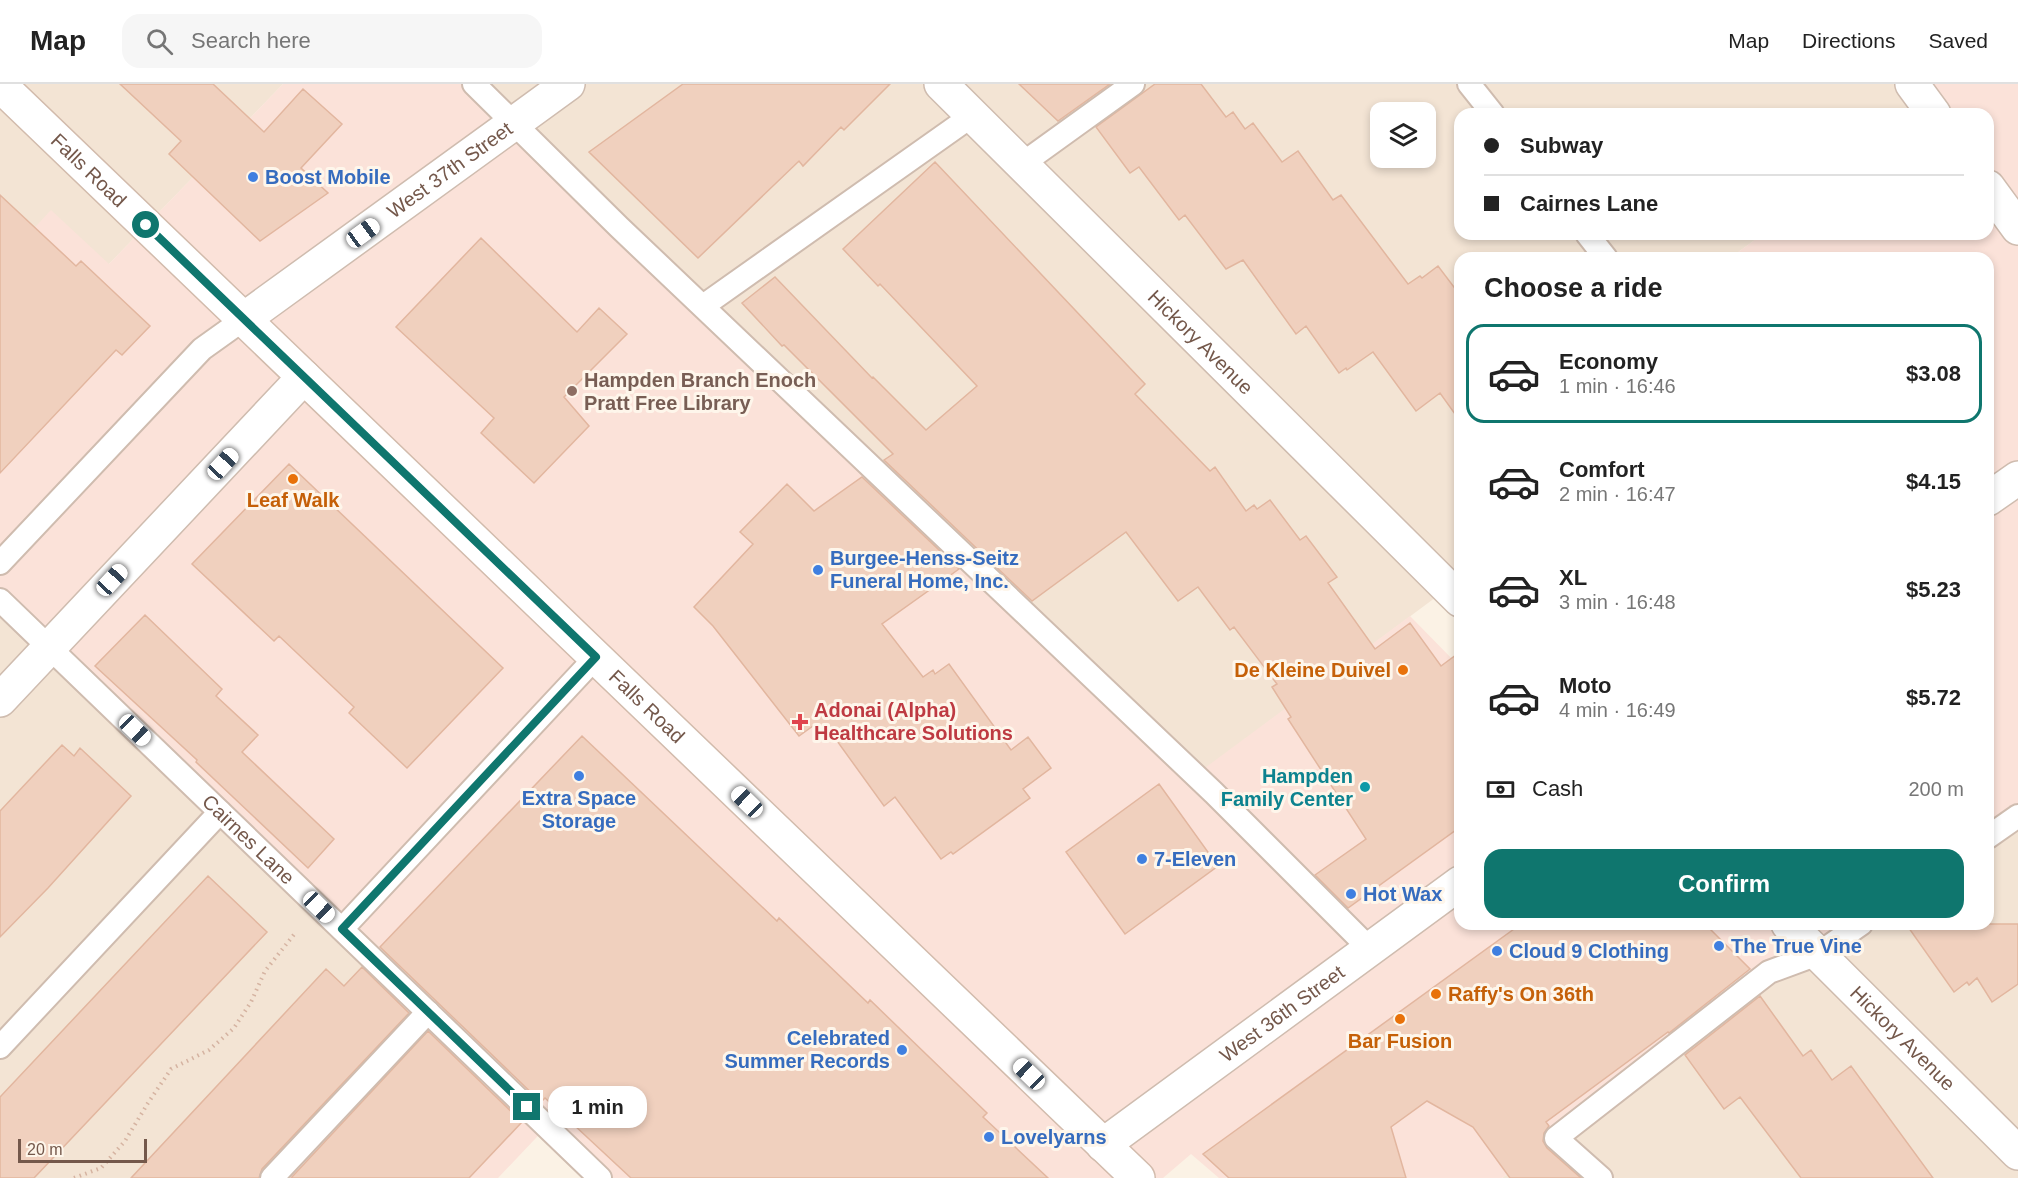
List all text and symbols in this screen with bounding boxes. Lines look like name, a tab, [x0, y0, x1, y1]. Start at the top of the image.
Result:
search box	[122, 14, 542, 68]
text: Map	[30, 25, 86, 56]
icon: search	[143, 25, 176, 58]
text: Search here	[191, 28, 311, 53]
text: Map	[1728, 29, 1769, 52]
text: Directions	[1802, 29, 1895, 52]
text: Saved	[1928, 29, 1988, 52]
map controls	[1370, 102, 1436, 168]
button: layers	[1370, 102, 1436, 168]
street label: West 37th Street	[383, 117, 517, 222]
street label: Falls Road	[47, 129, 131, 211]
text: Subway	[1520, 133, 1603, 158]
place label: Boost Mobile	[265, 166, 391, 188]
marker: Boost Mobile	[246, 170, 260, 184]
text: Cairnes Lane	[1520, 191, 1658, 216]
route start	[132, 211, 159, 238]
car	[343, 215, 383, 251]
text: Choose a ride	[1484, 273, 1663, 303]
street label: Hickory Avenue	[1144, 285, 1257, 399]
icon: car	[1487, 347, 1541, 401]
text: Economy	[1559, 349, 1658, 374]
text: $3.08	[1906, 361, 1961, 386]
place label: Hampden Branch Enoch Pratt Free Library	[584, 369, 816, 414]
text: 1 min · 16:46	[1559, 375, 1676, 397]
marker: Hampden Branch Enoch Pratt Free Library	[565, 384, 579, 398]
car	[204, 445, 242, 483]
icon: car	[1487, 455, 1541, 509]
text: Comfort	[1559, 457, 1645, 482]
text: $4.15	[1906, 469, 1961, 494]
marker: Leaf Walk	[286, 472, 300, 486]
text: 2 min · 16:47	[1559, 483, 1676, 505]
place label: Leaf Walk	[247, 489, 340, 511]
place label: Burgee-Henss-Seitz Funeral Home, Inc.	[830, 547, 1019, 592]
car	[93, 561, 131, 599]
marker: Burgee-Henss-Seitz Funeral Home, Inc.	[811, 563, 825, 577]
icon: car	[1487, 563, 1541, 617]
text: XL	[1559, 565, 1587, 590]
text: $5.23	[1906, 577, 1961, 602]
text: 3 min · 16:48	[1559, 591, 1676, 613]
place label: De Kleine Duivel	[1234, 659, 1391, 681]
marker: De Kleine Duivel	[1396, 663, 1410, 677]
street label: Falls Road	[605, 665, 689, 747]
icon: car	[1487, 671, 1541, 725]
text: Moto	[1559, 673, 1612, 698]
text: $5.72	[1906, 685, 1961, 710]
place label: Adonai (Alpha) Healthcare Solutions	[814, 699, 1013, 744]
text: 4 min · 16:49	[1559, 699, 1676, 721]
car	[116, 711, 154, 749]
marker: Adonai (Alpha) Healthcare Solutions	[791, 713, 809, 731]
place label: Hampden Family Center	[1221, 765, 1353, 810]
marker: Extra Space Storage	[572, 769, 586, 783]
icon: cash	[1484, 773, 1517, 806]
text: Cash	[1532, 776, 1583, 801]
text: 200 m	[1908, 778, 1964, 800]
marker: Hampden Family Center	[1358, 780, 1372, 794]
car	[728, 783, 766, 821]
place label: Extra Space Storage	[522, 787, 636, 832]
street label: Cairnes Lane	[198, 790, 299, 889]
place label: 7-Eleven	[1154, 848, 1236, 870]
button: Confirm	[1484, 849, 1964, 918]
marker: 7-Eleven	[1135, 852, 1149, 866]
place label: Hot Wax	[1363, 883, 1442, 905]
marker: Hot Wax	[1344, 887, 1358, 901]
car	[300, 888, 338, 926]
place label: The True Vine	[1731, 935, 1862, 957]
marker: The True Vine	[1712, 939, 1726, 953]
place label: Cloud 9 Clothing	[1509, 940, 1669, 962]
marker: Cloud 9 Clothing	[1490, 944, 1504, 958]
street label: West 36th Street	[1216, 961, 1349, 1066]
street label: Hickory Avenue	[1846, 982, 1960, 1095]
place label: Raffy's On 36th	[1448, 983, 1594, 1005]
marker: Raffy's On 36th	[1429, 987, 1443, 1001]
marker: Bar Fusion	[1393, 1012, 1407, 1026]
place label: Celebrated Summer Records	[724, 1027, 890, 1072]
place label: Bar Fusion	[1348, 1030, 1452, 1052]
marker: Celebrated Summer Records	[895, 1043, 909, 1057]
car	[1010, 1055, 1048, 1093]
callout: 1 min	[548, 1086, 647, 1128]
route end	[513, 1093, 540, 1120]
text: 1 min	[571, 1096, 624, 1118]
place label: Lovelyarns	[1001, 1126, 1107, 1148]
marker: Lovelyarns	[982, 1130, 996, 1144]
scale bar	[18, 1136, 147, 1164]
text: 20 m	[27, 1141, 63, 1158]

